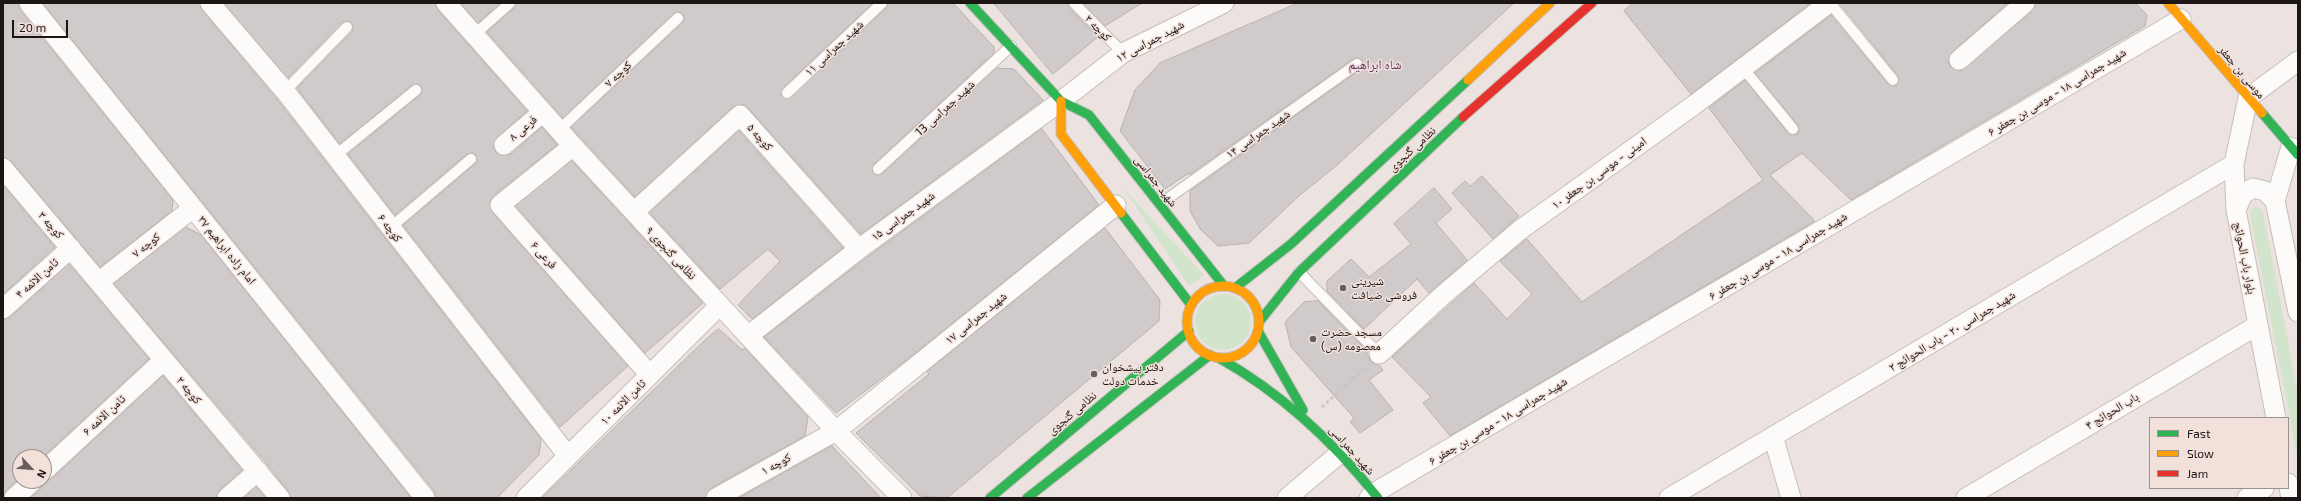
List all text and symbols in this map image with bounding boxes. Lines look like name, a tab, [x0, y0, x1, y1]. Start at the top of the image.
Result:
scale bar	[14, 12, 70, 38]
street label: کوچه ۲	[1082, 12, 1114, 44]
street label: شهید جمراسی ۱۱	[802, 17, 866, 79]
street label: شهید جمراسی ۱۲	[1113, 17, 1187, 65]
text: 20 m	[19, 20, 46, 34]
street label: موسی بن جعفر	[2216, 42, 2268, 102]
street label: شهید جمراسی ۱۸ - موسی بن جعفر ۶	[1985, 45, 2129, 139]
district label: شاه ابراهیم	[1348, 57, 1402, 73]
street label: کوچه ۷	[601, 58, 635, 90]
street label: شهید جمراسی 13	[912, 77, 978, 139]
street label: شهید جمراسی ۱۴	[1223, 107, 1293, 161]
street label: فرعی ۸	[506, 112, 540, 144]
street label: کوچه ۵	[744, 120, 776, 154]
street label: نظامی گنجوی	[1385, 123, 1439, 175]
street label: امینی - موسی بن جعفر ۱۰	[1549, 134, 1649, 212]
street label: شهید جمراسی	[1131, 152, 1181, 210]
street label: شهید جمراسی ۱۵	[868, 188, 938, 244]
street label: کوچه ۳	[35, 208, 67, 242]
street label: شهید جمراسی ۱۸ - موسی بن جعفر ۶	[1706, 209, 1850, 303]
street label: کوچه ۶	[375, 211, 405, 245]
street label: امام زاده ابراهیم ۳۷	[195, 213, 259, 287]
street label: بلوار باب الحوائج	[2231, 221, 2259, 295]
street label: نظامی گنجوی ۹	[643, 223, 699, 283]
street label: کوچه ۷	[129, 230, 163, 260]
street label: فرعی ۶	[528, 238, 560, 272]
street label: ثامن الائمه ۴	[12, 255, 62, 301]
place label: شیرینی فروشی ضیافت	[1351, 274, 1417, 302]
marker: شیرینی فروشی ضیافت	[1338, 283, 1348, 293]
street label: شهید جمراسی ۲۰ - باب الحوائج ۲	[1886, 287, 2018, 375]
street label: شهید جمراسی ۱۷	[942, 289, 1010, 347]
place label: مسجد حضرت معصومه (س)	[1321, 325, 1382, 353]
marker: مسجد حضرت معصومه (س)	[1308, 334, 1318, 344]
place label: دفتر پیشخوان خدمات دولت	[1102, 360, 1164, 388]
marker: دفتر پیشخوان خدمات دولت	[1089, 369, 1099, 379]
street label: کوچه ۲	[173, 373, 205, 407]
street label: شهید جمراسی ۱۸ - موسی بن جعفر ۶	[1426, 374, 1570, 468]
street label: ثامن الائمه ۱۰	[597, 376, 649, 428]
street label: نظامی گنجوی	[1044, 388, 1100, 438]
street label: باب الحوائج ۴	[2083, 390, 2141, 432]
street label: ثامن الائمه ۶	[80, 392, 128, 438]
legend	[2149, 417, 2289, 489]
street label: شهید جمراسی	[1326, 422, 1378, 478]
text: Fast	[2187, 426, 2210, 440]
text: Slow	[2187, 446, 2214, 460]
north arrow	[12, 449, 52, 489]
street label: کوچه ۱	[759, 450, 793, 478]
text: Jam	[2187, 466, 2208, 480]
text: N	[35, 468, 50, 480]

